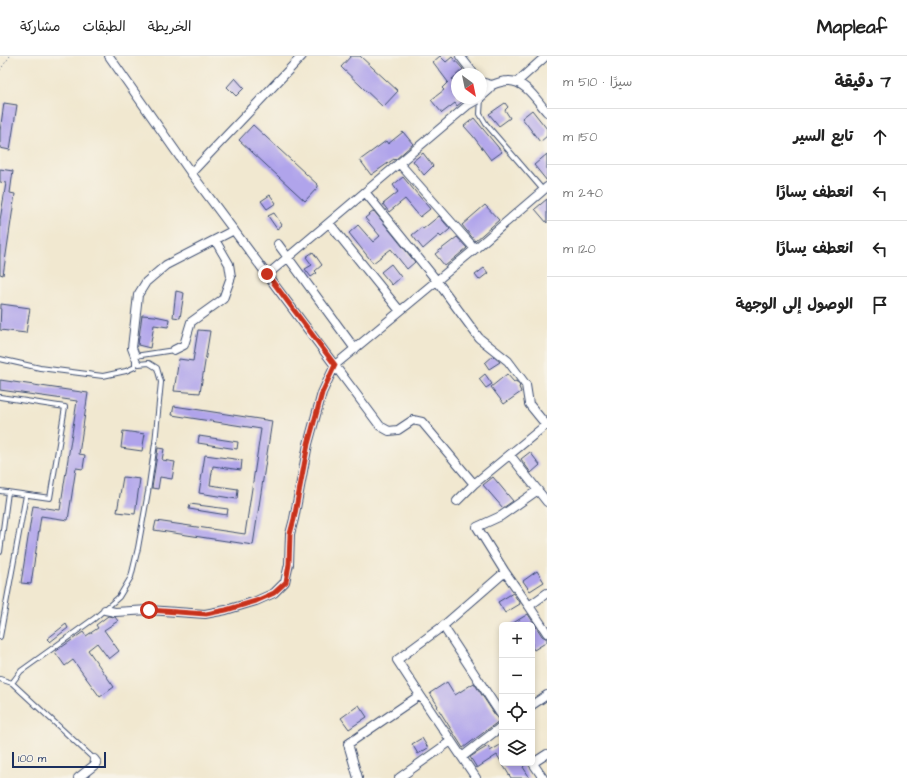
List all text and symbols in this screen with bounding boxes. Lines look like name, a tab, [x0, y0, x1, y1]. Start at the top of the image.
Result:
text: Mapleaf	[817, 14, 887, 41]
text: مشاركة	[20, 17, 60, 37]
text: الطبقات	[82, 17, 126, 37]
text: الخريطة	[148, 17, 191, 37]
north arrow	[451, 68, 487, 104]
text: 7 دقيقة	[835, 70, 891, 94]
text: سيرًا · 510 m	[563, 73, 632, 91]
text: تابع السير	[794, 126, 853, 147]
icon: ahead	[869, 126, 891, 148]
text: 150 m	[563, 128, 597, 146]
text: انعطف يسارًا	[776, 182, 853, 203]
icon: left	[869, 182, 891, 204]
text: 240 m	[563, 184, 603, 202]
text: انعطف يسارًا	[776, 238, 853, 259]
icon: left	[869, 238, 891, 260]
text: 120 m	[563, 240, 596, 258]
route end	[258, 265, 276, 283]
text: الوصول إلى الوجهة	[736, 294, 853, 315]
icon: arrive	[869, 294, 891, 316]
route start	[140, 601, 158, 619]
map controls	[499, 622, 535, 766]
button: +	[499, 622, 535, 658]
button: −	[499, 658, 535, 694]
button: locate	[499, 694, 535, 730]
button: layers	[499, 730, 535, 766]
scale bar	[12, 750, 106, 769]
text: 100 m	[18, 751, 46, 766]

